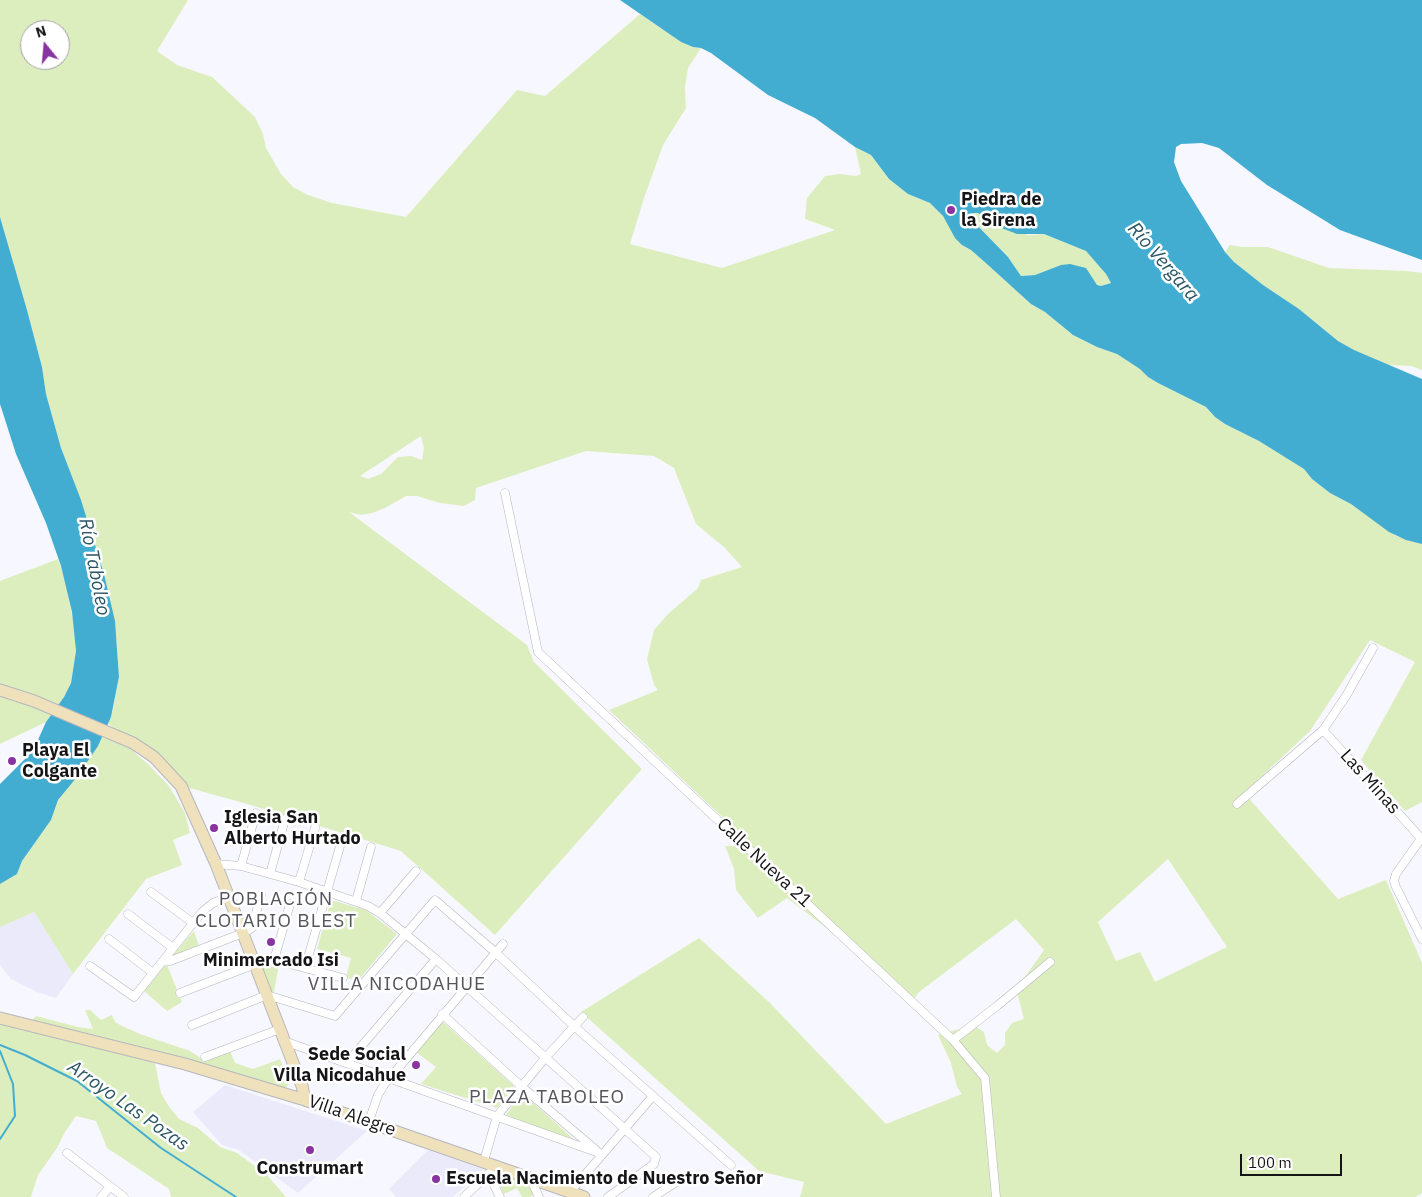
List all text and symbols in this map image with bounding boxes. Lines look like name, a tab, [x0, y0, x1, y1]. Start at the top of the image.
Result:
north arrow	[20, 20, 70, 70]
text: N	[33, 22, 48, 42]
place label: Piedra de la Sirena	[961, 189, 1042, 232]
marker: Piedra de la Sirena	[945, 204, 957, 216]
water label: Río Vergara	[1122, 218, 1204, 306]
water label: Río Taboleo	[73, 516, 115, 618]
place label: Playa El Colgante	[22, 740, 97, 782]
street label: Las Minas	[1335, 745, 1405, 819]
marker: Playa El Colgante	[6, 755, 18, 767]
place label: Iglesia San Alberto Hurtado	[224, 807, 361, 850]
street label: Calle Nueva 21	[712, 814, 816, 912]
marker: Iglesia San Alberto Hurtado	[208, 822, 220, 834]
district label: POBLACIÓN CLOTARIO BLEST	[193, 889, 359, 933]
marker: Minimercado Isi	[265, 936, 277, 948]
place label: Minimercado Isi	[203, 950, 339, 972]
district label: VILLA NICODAHUE	[306, 974, 488, 996]
place label: Sede Social Villa Nicodahue	[274, 1044, 406, 1086]
water label: Arroyo Las Pozas	[63, 1056, 193, 1156]
marker: Sede Social Villa Nicodahue	[410, 1059, 422, 1071]
district label: PLAZA TABOLEO	[467, 1087, 627, 1109]
street label: Villa Alegre	[305, 1091, 399, 1141]
marker: Construmart	[304, 1144, 316, 1156]
scale bar	[1242, 1144, 1344, 1176]
text: 100 m	[1248, 1153, 1292, 1172]
place label: Construmart	[257, 1158, 363, 1180]
place label: Escuela Nacimiento de Nuestro Señor	[446, 1168, 763, 1190]
marker: Escuela Nacimiento de Nuestro Señor	[430, 1173, 442, 1185]

